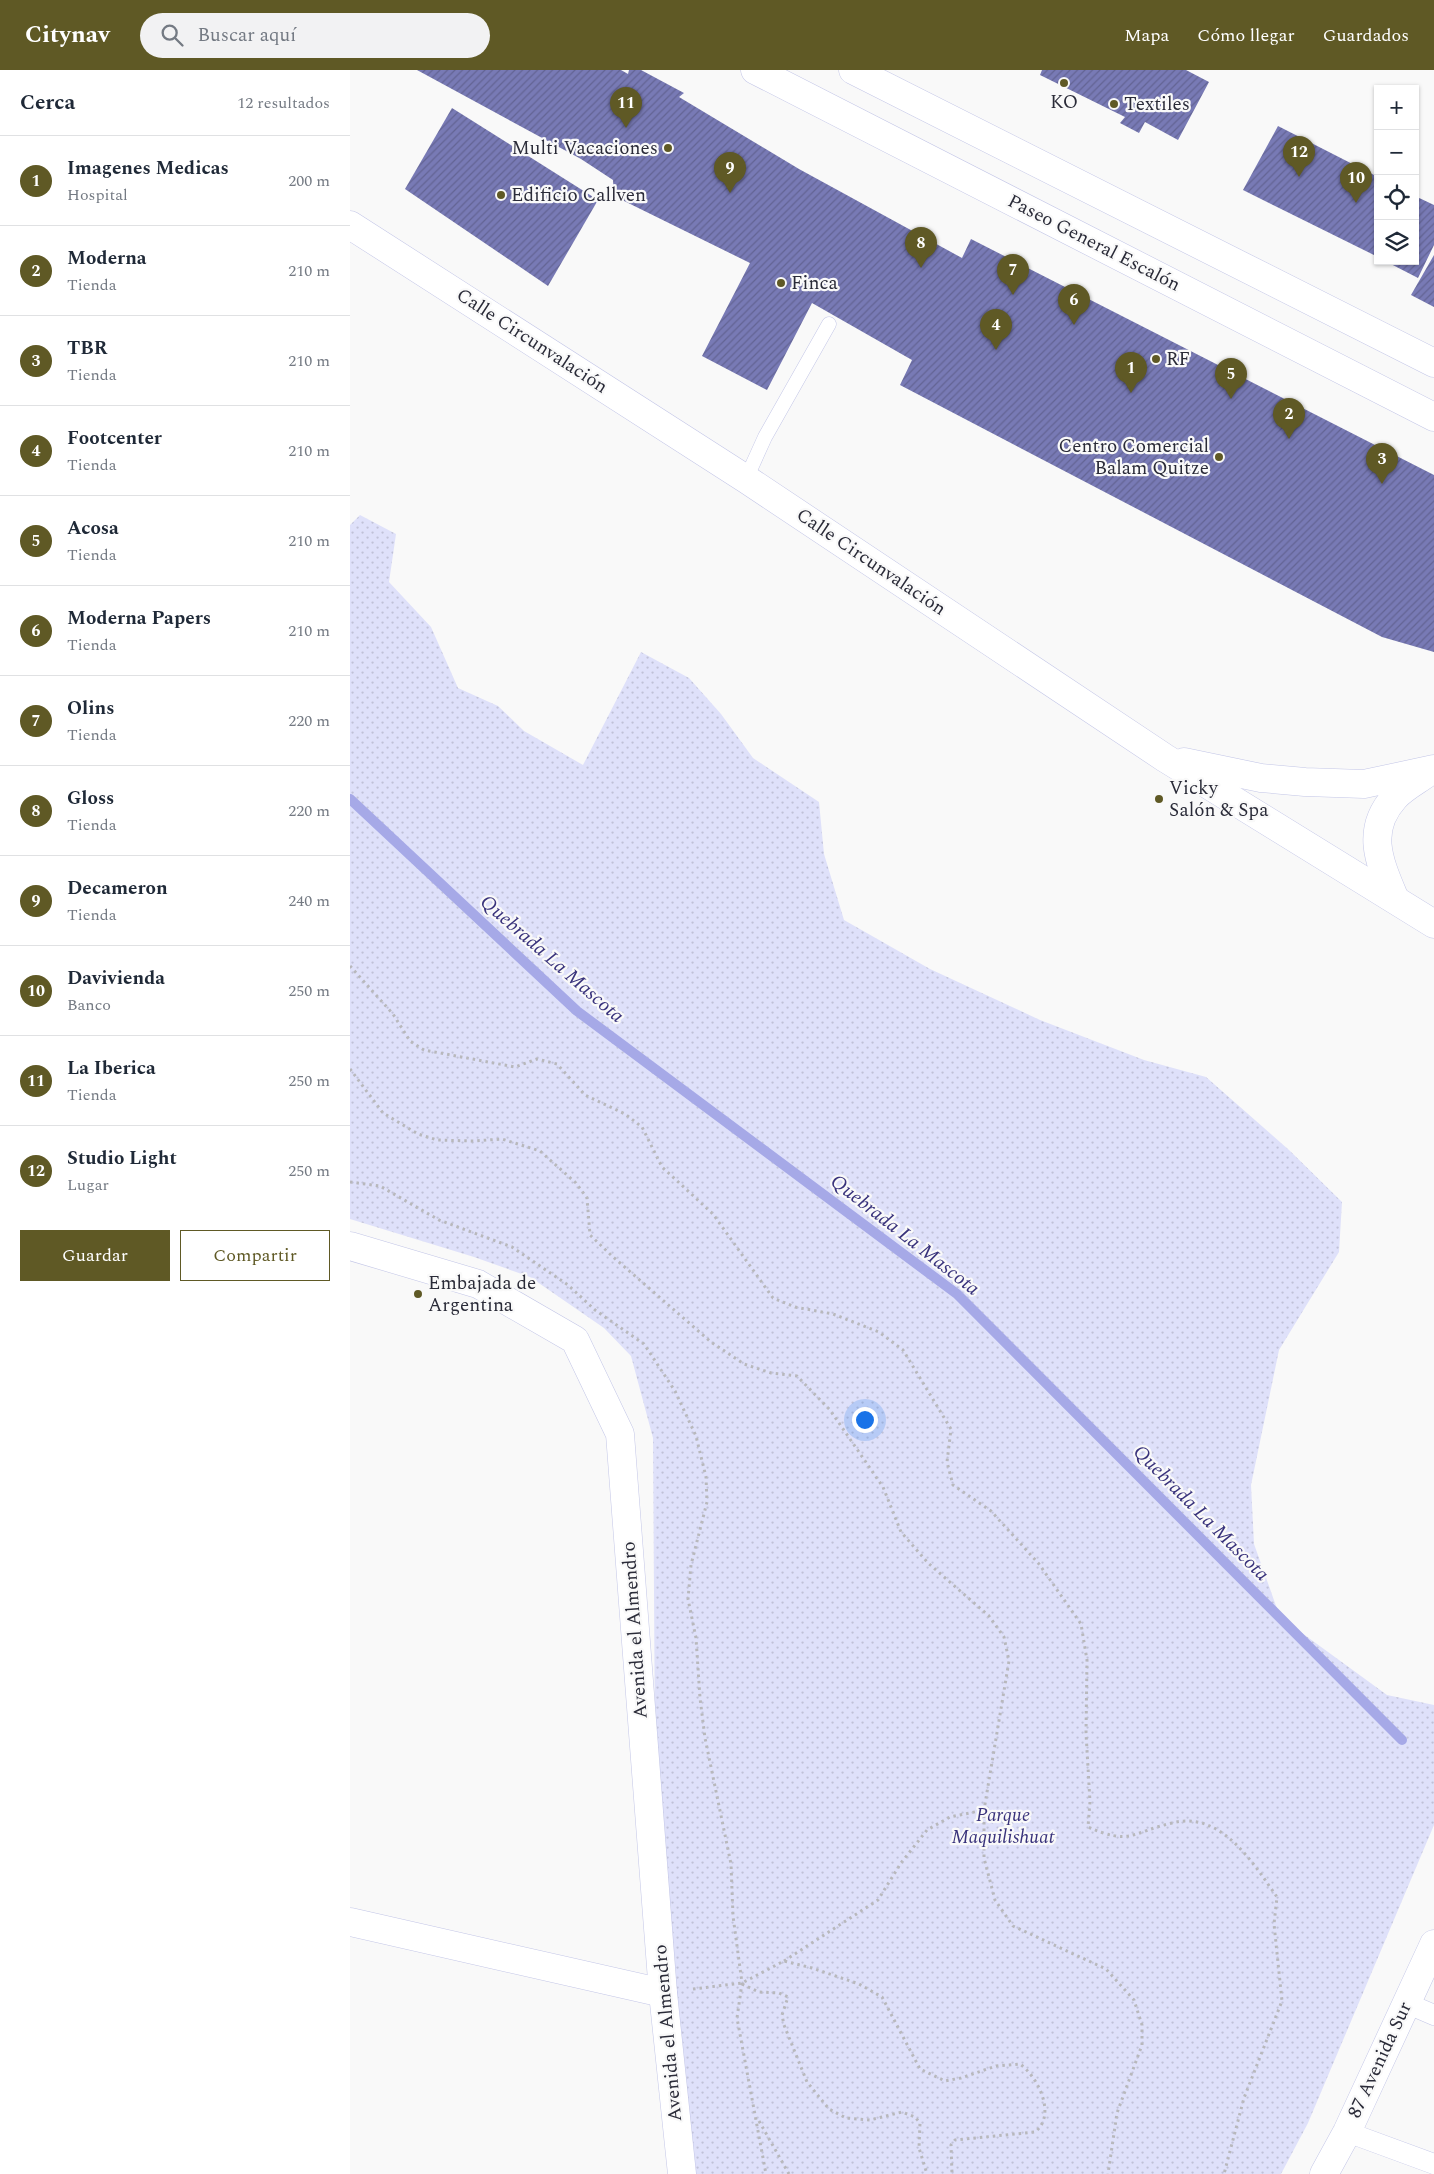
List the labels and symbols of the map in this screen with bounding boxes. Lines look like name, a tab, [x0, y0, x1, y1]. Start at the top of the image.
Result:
marker: KO	[1058, 77, 1070, 89]
pin: 11	[610, 87, 642, 128]
place label: KO	[1050, 88, 1078, 117]
place label: Textiles	[1124, 90, 1190, 119]
marker: Textiles	[1108, 98, 1120, 110]
place label: Multi Vacaciones	[512, 134, 658, 163]
pin: 12	[1283, 136, 1315, 177]
marker: Multi Vacaciones	[662, 142, 674, 154]
pin: 9	[714, 152, 746, 193]
pin: 10	[1340, 162, 1372, 203]
place label: Edificio Callven	[511, 181, 646, 210]
street label: Paseo General Escalón	[1003, 187, 1185, 299]
marker: Edificio Callven	[495, 189, 507, 201]
pin: 8	[905, 227, 937, 268]
pin: 7	[997, 254, 1029, 295]
place label: Finca	[791, 269, 839, 298]
marker: Finca	[775, 277, 787, 289]
street label: Calle Circunvalación	[450, 281, 614, 401]
pin: 6	[1058, 284, 1090, 325]
pin: 4	[980, 309, 1012, 350]
place label: RF	[1166, 345, 1190, 374]
pin: 1	[1115, 352, 1147, 393]
marker: RF	[1150, 353, 1162, 365]
pin: 5	[1215, 358, 1247, 399]
pin: 2	[1273, 398, 1305, 439]
place label: Centro Comercial Balam Quitze	[1059, 432, 1209, 483]
pin: 3	[1366, 443, 1398, 484]
marker: Centro Comercial Balam Quitze	[1213, 451, 1225, 463]
street label: Calle Circunvalación	[790, 501, 952, 623]
place label: Vicky Salón & Spa	[1169, 774, 1269, 825]
marker: Vicky Salón & Spa	[1153, 793, 1165, 805]
water label: Quebrada La Mascota	[473, 888, 631, 1030]
water label: Quebrada La Mascota	[824, 1167, 986, 1303]
place label: Embajada de Argentina	[428, 1269, 536, 1320]
marker: Embajada de Argentina	[412, 1288, 424, 1300]
your location	[852, 1407, 878, 1433]
water label: Quebrada La Mascota	[1126, 1438, 1276, 1588]
street label: Avenida el Almendro	[614, 1540, 656, 1720]
park label: Parque Maquilishuat	[951, 1801, 1056, 1852]
street label: Avenida el Almendro	[646, 1943, 690, 2123]
street label: 87 Avenida Sur	[1340, 1997, 1420, 2123]

